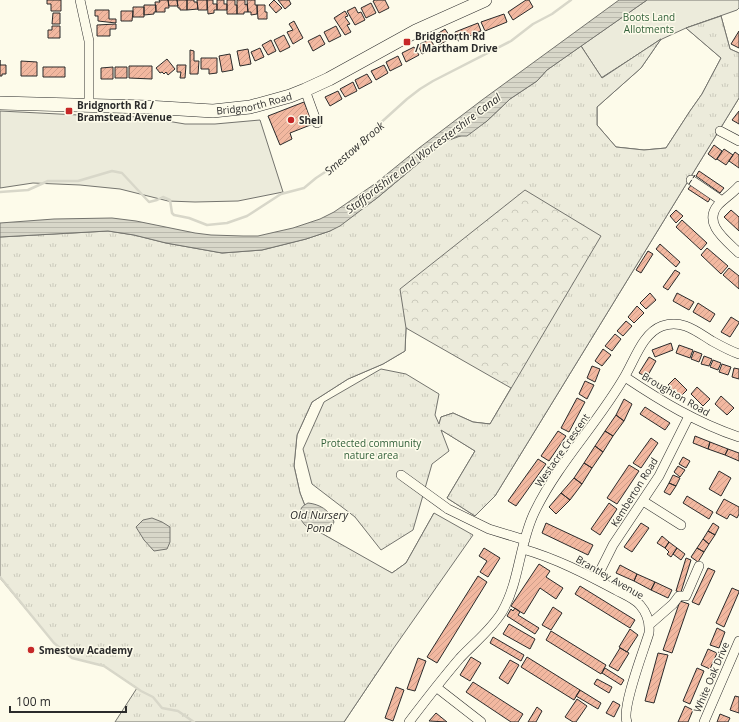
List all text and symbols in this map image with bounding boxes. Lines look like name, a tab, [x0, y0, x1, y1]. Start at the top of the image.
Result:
park label: Boots Land Allotments	[623, 10, 675, 36]
place label: Bridgnorth Rd / Martham Drive	[415, 29, 498, 55]
marker: Bridgnorth Rd / Martham Drive	[402, 37, 412, 47]
street label: Bridgnorth Road	[215, 89, 293, 118]
water label: Staffordshire and Worcestershire Canal	[342, 90, 504, 216]
place label: Bridgnorth Rd / Bramstead Avenue	[77, 98, 172, 124]
marker: Bridgnorth Rd / Bramstead Avenue	[64, 106, 74, 116]
place label: Shell	[299, 113, 323, 127]
marker: Shell	[286, 115, 296, 125]
water label: Smestow Brook	[321, 117, 388, 178]
street label: Broughton Road	[639, 369, 713, 419]
street label: Westacre Crescent	[531, 410, 593, 490]
park label: Protected community nature area	[321, 436, 422, 462]
street label: Kemberton Road	[607, 455, 661, 529]
water label: Old Nursery Pond	[290, 507, 349, 535]
street label: Brantley Avenue	[573, 552, 647, 602]
street label: White Oak Drive	[690, 639, 732, 714]
place label: Smestow Academy	[39, 643, 133, 657]
marker: Smestow Academy	[26, 645, 36, 655]
scale bar	[10, 688, 126, 714]
text: 100 m	[16, 693, 51, 710]

